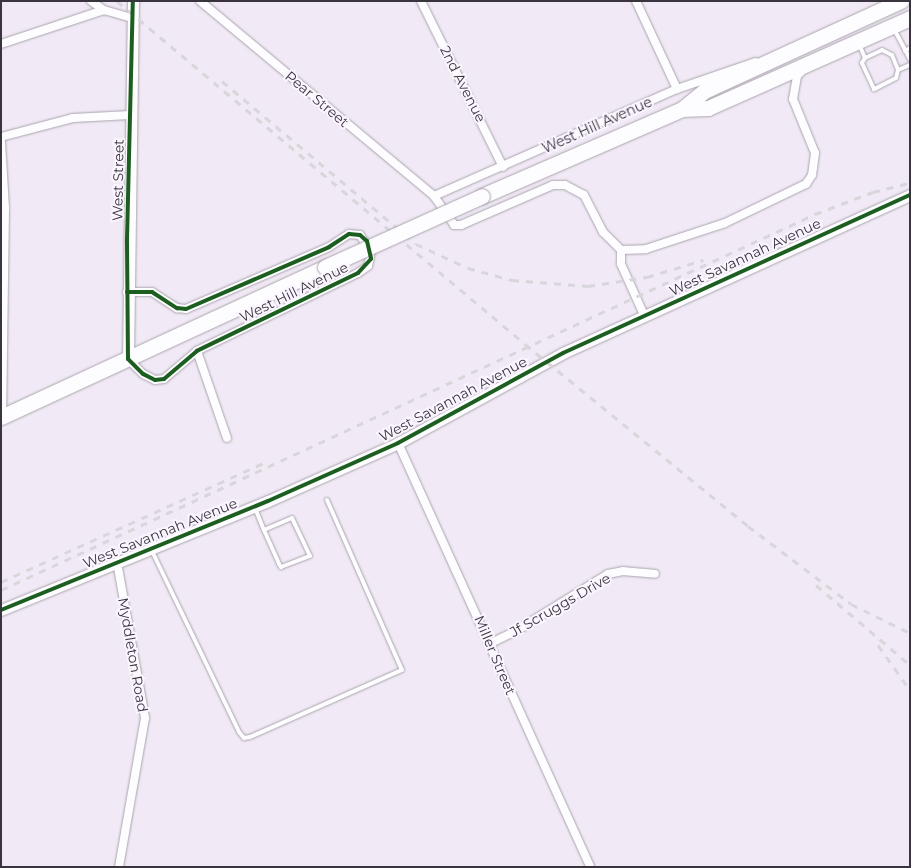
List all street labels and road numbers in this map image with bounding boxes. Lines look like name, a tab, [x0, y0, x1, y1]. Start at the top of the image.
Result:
street label: 2nd Avenue	[437, 43, 489, 125]
street label: Pear Street	[282, 68, 352, 130]
street label: West Hill Avenue	[539, 93, 655, 157]
street label: West Street	[109, 139, 127, 221]
street label: West Savannah Avenue	[667, 215, 823, 299]
street label: West Hill Avenue	[237, 258, 351, 326]
street label: West Savannah Avenue	[376, 353, 530, 445]
street label: West Savannah Avenue	[80, 494, 240, 572]
street label: Jf Scruggs Drive	[507, 569, 613, 641]
street label: Myddleton Road	[115, 596, 151, 714]
street label: Miller Street	[471, 613, 519, 697]

